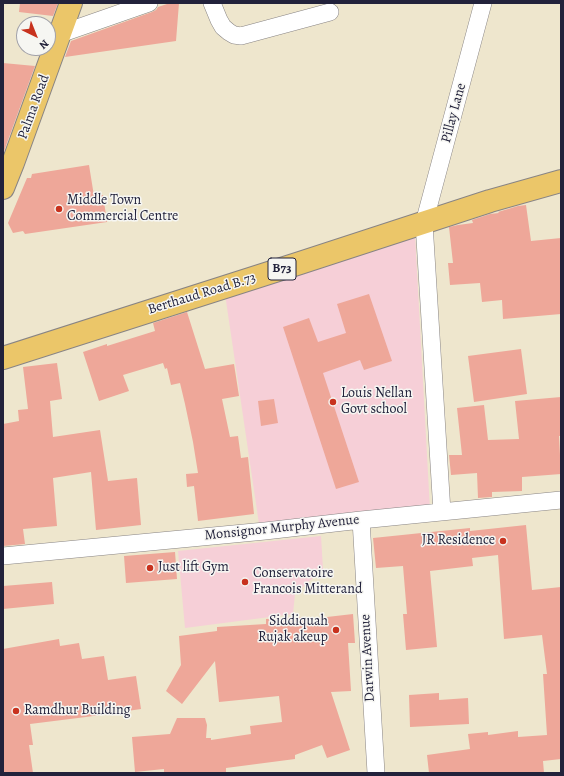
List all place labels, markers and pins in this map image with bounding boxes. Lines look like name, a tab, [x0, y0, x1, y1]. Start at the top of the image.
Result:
place label: Middle Town Commercial Centre	[67, 193, 178, 226]
marker: Middle Town Commercial Centre	[54, 204, 64, 214]
place label: Louis Nellan Govt school	[341, 386, 412, 418]
marker: Louis Nellan Govt school	[328, 397, 338, 407]
place label: JR Residence	[422, 533, 495, 549]
marker: JR Residence	[498, 536, 508, 546]
place label: Just lift Gym	[158, 560, 229, 576]
marker: Just lift Gym	[145, 563, 155, 573]
place label: Conservatoire Francois Mitterand	[253, 566, 362, 598]
marker: Conservatoire Francois Mitterand	[240, 577, 250, 587]
place label: Siddiquah Rujak akeup	[258, 614, 328, 646]
marker: Siddiquah Rujak akeup	[331, 625, 341, 635]
place label: Ramdhur Building	[24, 703, 131, 719]
marker: Ramdhur Building	[11, 706, 21, 716]

